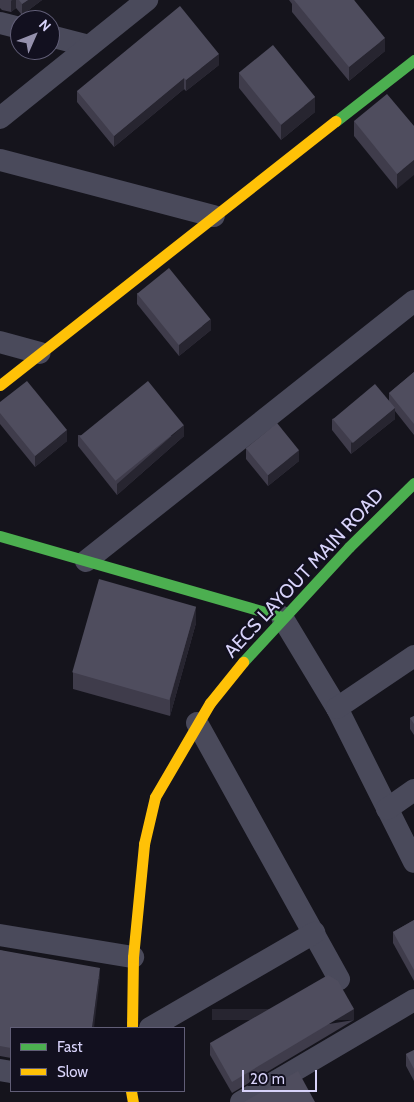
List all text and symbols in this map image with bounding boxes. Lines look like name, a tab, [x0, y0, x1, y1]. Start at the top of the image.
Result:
north arrow	[10, 10, 60, 60]
text: N	[35, 15, 55, 35]
street label: AECS LAYOUT MAIN ROAD	[220, 484, 388, 662]
legend	[10, 1027, 185, 1092]
text: Fast	[57, 1038, 82, 1056]
scale bar	[244, 1060, 319, 1092]
text: Slow	[57, 1063, 88, 1081]
text: 20 m	[250, 1070, 285, 1088]

